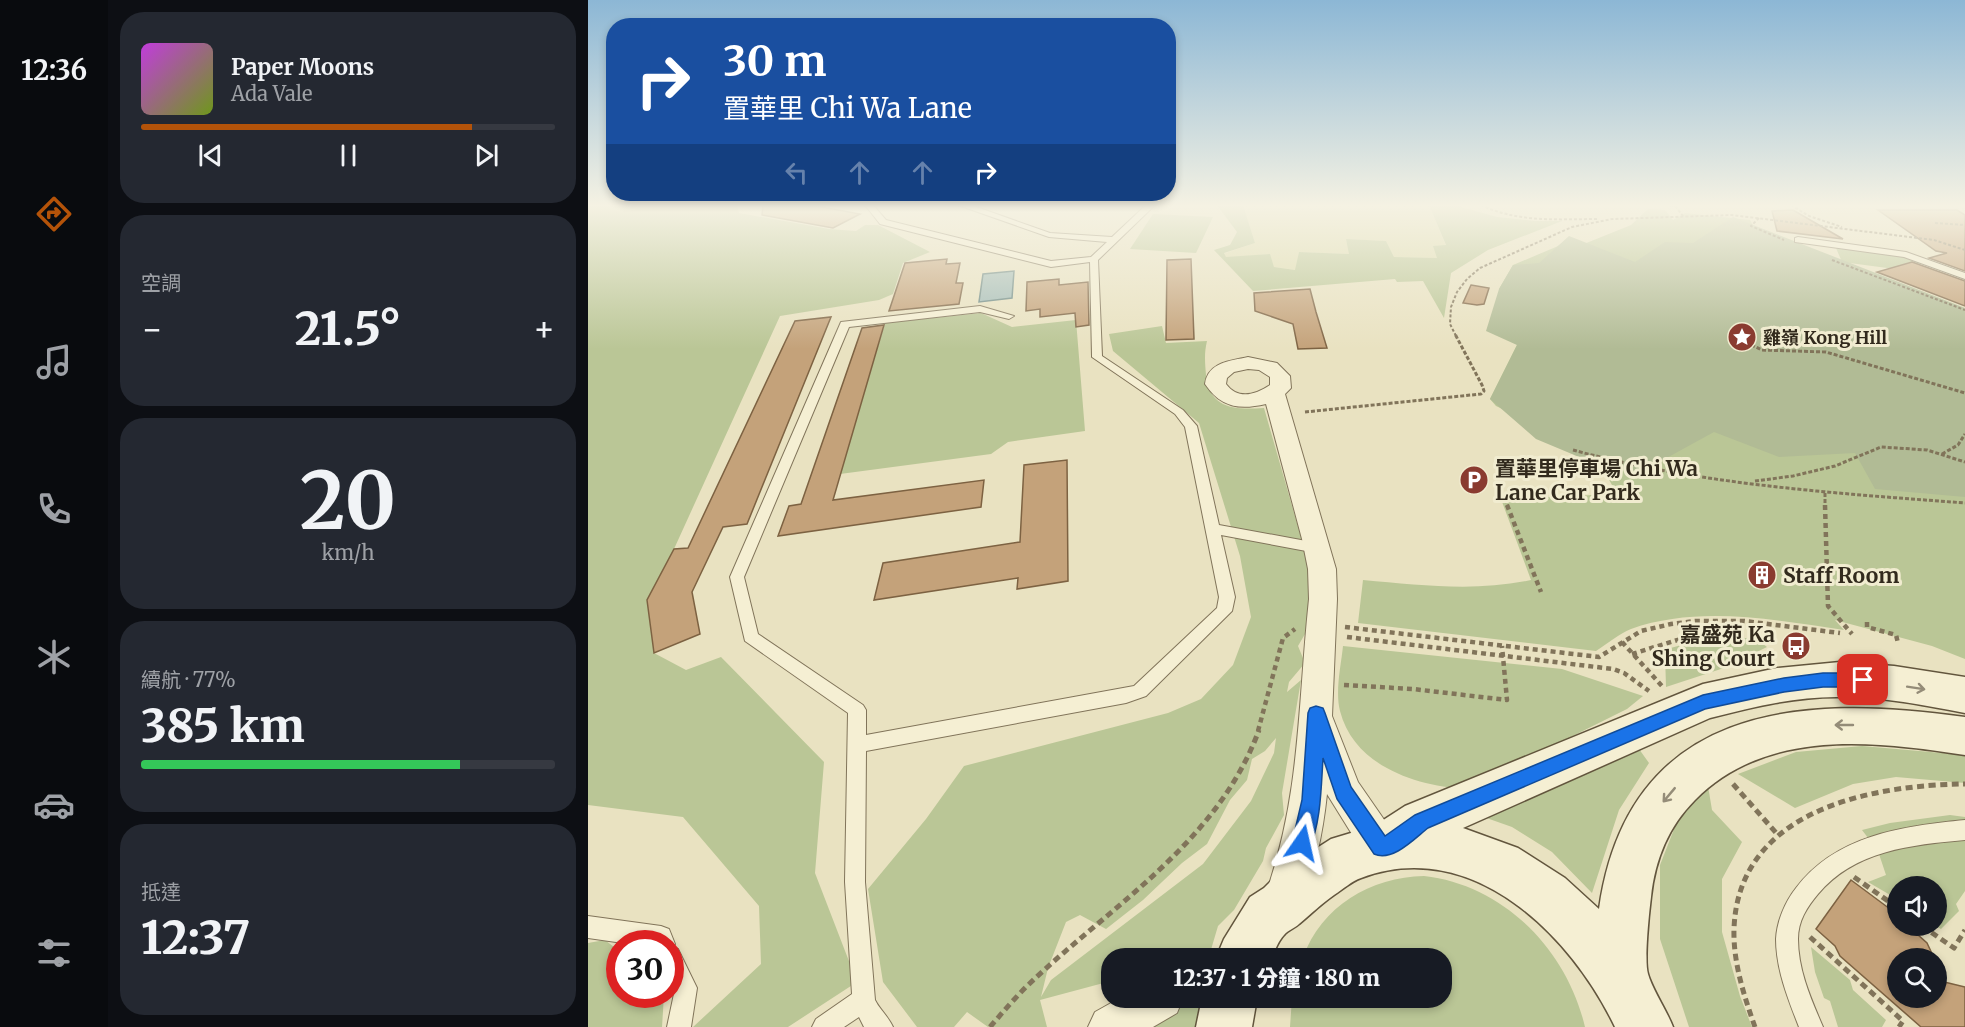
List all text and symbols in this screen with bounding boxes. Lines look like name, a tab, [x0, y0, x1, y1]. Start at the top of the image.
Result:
text: 30 m	[723, 35, 827, 87]
icon: right	[624, 42, 702, 120]
text: 12:36	[21, 53, 87, 87]
text: Paper Moons	[231, 53, 374, 81]
text: Ada Vale	[231, 81, 312, 106]
text: 置華里 Chi Wa Lane	[723, 91, 972, 125]
icon: previous	[194, 139, 227, 172]
icon: pause	[332, 139, 365, 172]
icon: next	[470, 139, 503, 172]
icon: left	[780, 156, 813, 189]
icon: ahead	[843, 156, 876, 189]
icon: ahead	[906, 156, 939, 189]
icon: right	[969, 156, 1002, 189]
icon: directions	[33, 193, 75, 235]
text: 空調	[141, 270, 181, 295]
text: 21.5°	[295, 301, 401, 357]
text: −	[141, 309, 163, 350]
text: +	[533, 309, 555, 350]
place icon: 雞嶺 Kong Hill	[1726, 321, 1758, 353]
place label: 雞嶺 Kong Hill	[1763, 326, 1887, 349]
icon: music	[33, 341, 75, 383]
text: 20	[300, 452, 396, 550]
place label: 置華里停車場 Chi Wa Lane Car Park	[1495, 455, 1698, 506]
parking icon: 置華里停車場 Chi Wa Lane Car Park	[1458, 464, 1490, 496]
icon: phone	[33, 488, 75, 530]
text: km/h	[322, 540, 374, 565]
building icon: Staff Room	[1746, 559, 1778, 591]
place label: Staff Room	[1783, 562, 1899, 589]
place label: 嘉盛苑 Ka Shing Court	[1651, 621, 1776, 672]
bus stop icon: 嘉盛苑 Ka Shing Court	[1780, 630, 1812, 662]
icon: climate	[33, 636, 75, 678]
pin	[1837, 654, 1888, 705]
icon: arrive	[1846, 663, 1879, 696]
text: 續航 · 77%	[141, 667, 236, 692]
one-way arrow	[1906, 682, 1925, 693]
text: 385 km	[141, 698, 305, 754]
one-way arrow	[1835, 719, 1855, 731]
icon: car	[33, 784, 75, 826]
one-way arrow	[1662, 787, 1676, 802]
position arrow	[1270, 811, 1334, 875]
map controls	[1887, 876, 1947, 1008]
button: sound	[1887, 876, 1947, 936]
text: 抵達	[141, 879, 181, 904]
text: 12:37	[141, 910, 250, 966]
speed limit sign: 30	[606, 930, 684, 1008]
icon: filters	[33, 932, 75, 974]
button: search	[1887, 948, 1947, 1008]
text: 12:37 · 1 分鐘 · 180 m	[1173, 964, 1380, 992]

